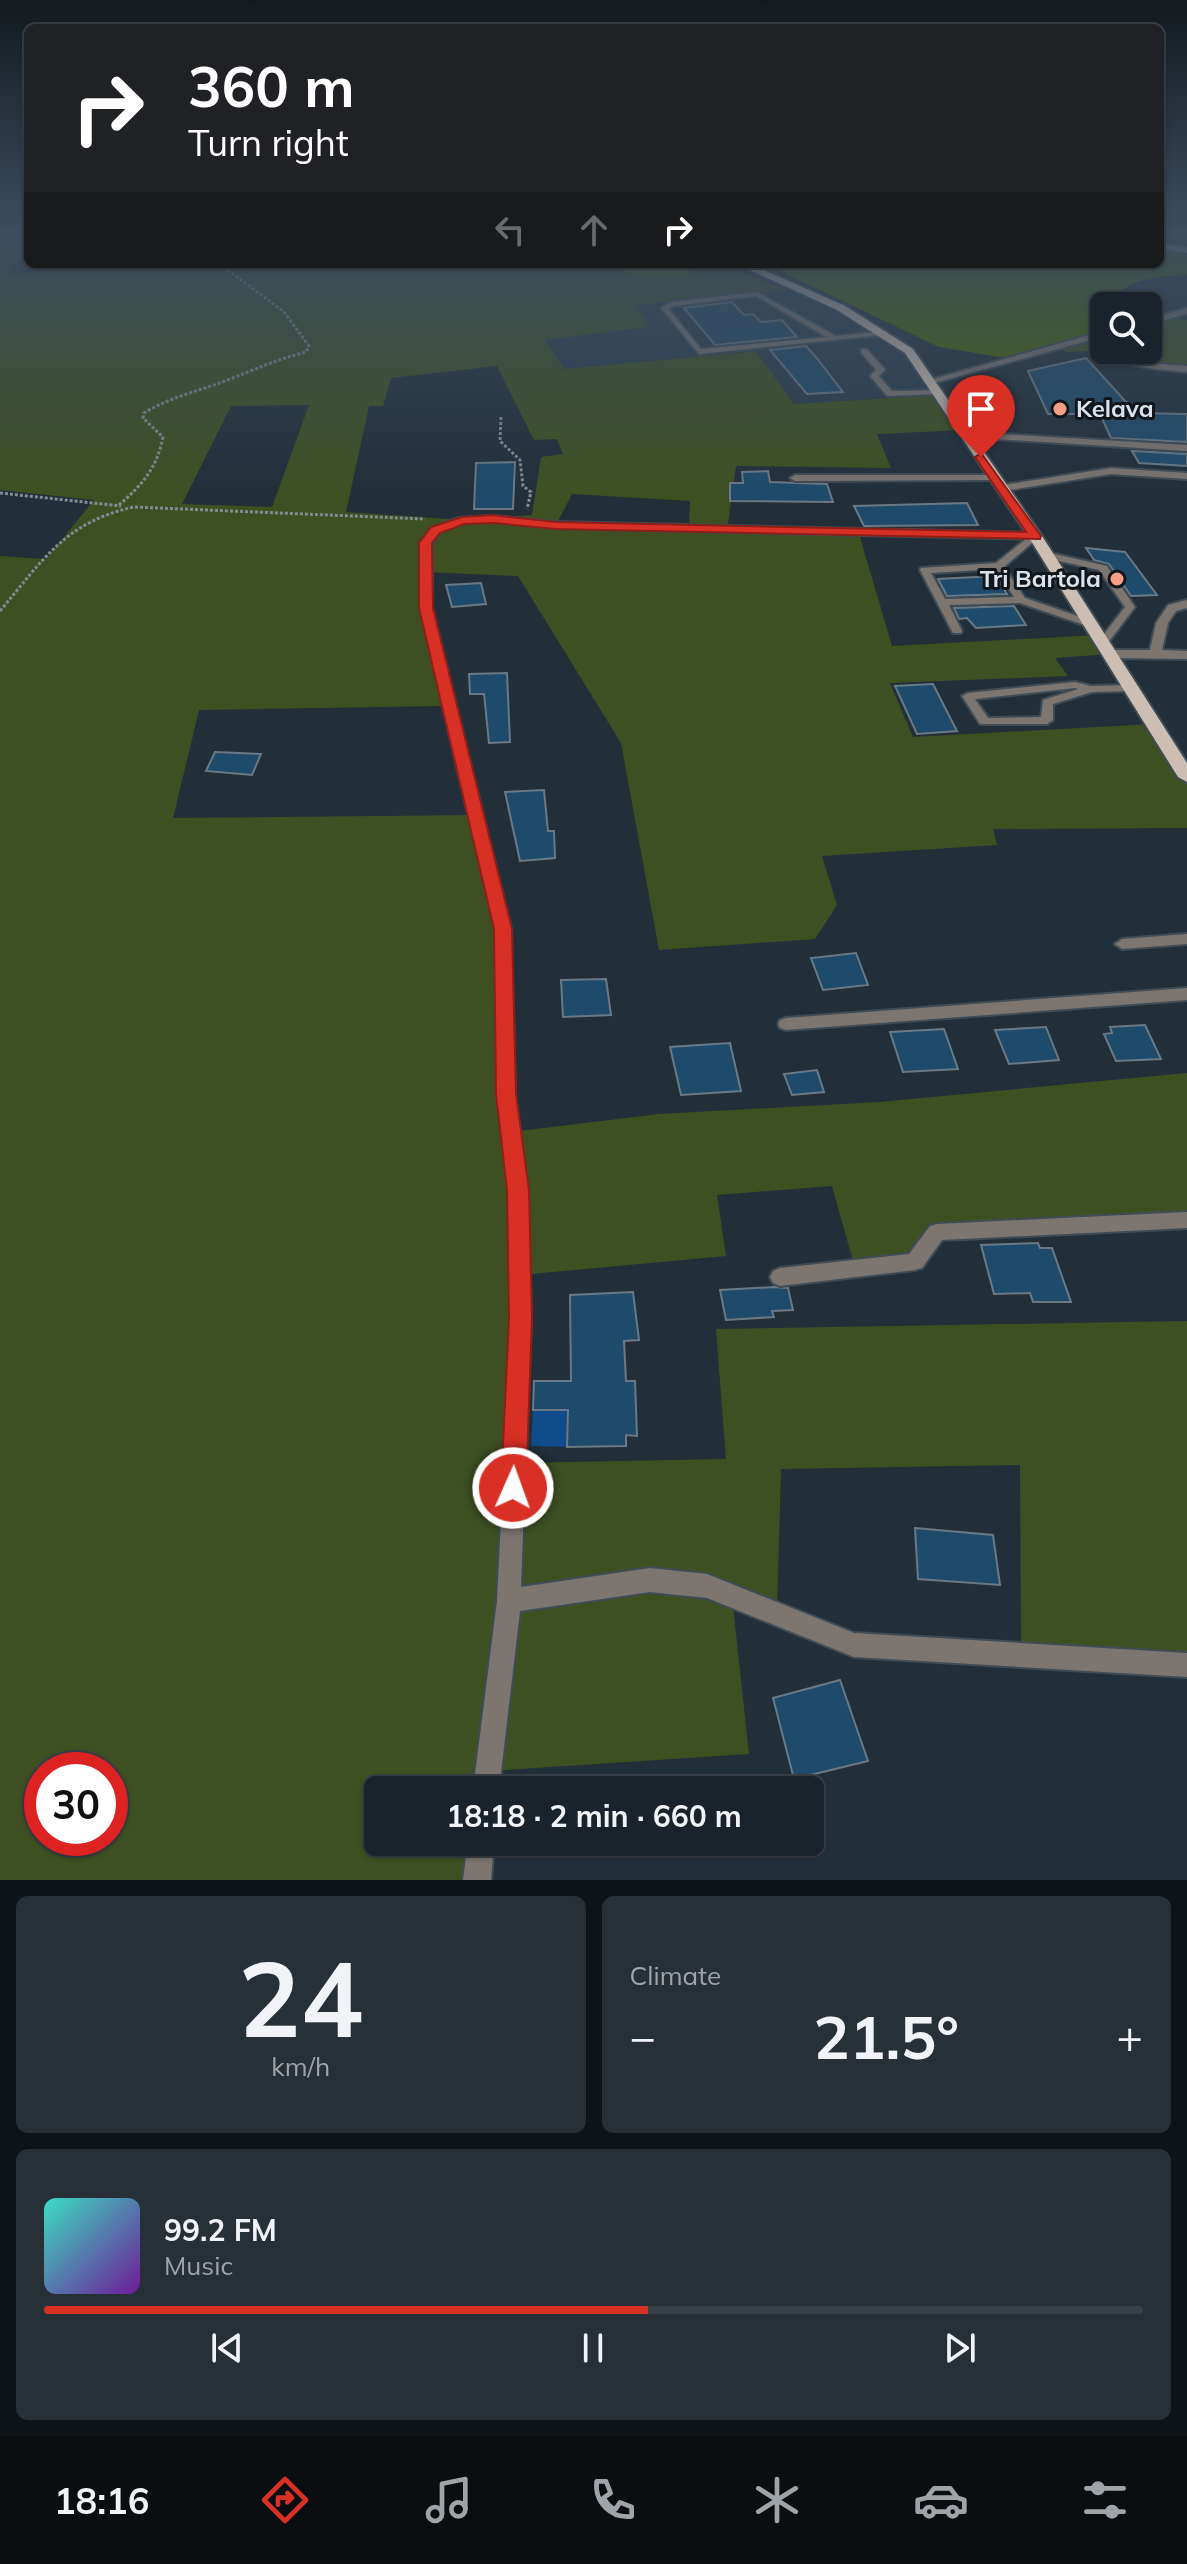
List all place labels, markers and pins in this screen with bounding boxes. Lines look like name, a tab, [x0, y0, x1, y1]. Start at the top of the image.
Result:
pin	[947, 375, 1015, 457]
place label: Kelava	[1076, 393, 1154, 423]
marker: Kelava	[1051, 400, 1069, 418]
place label: Tri Bartola	[980, 563, 1101, 593]
marker: Tri Bartola	[1108, 570, 1126, 588]

